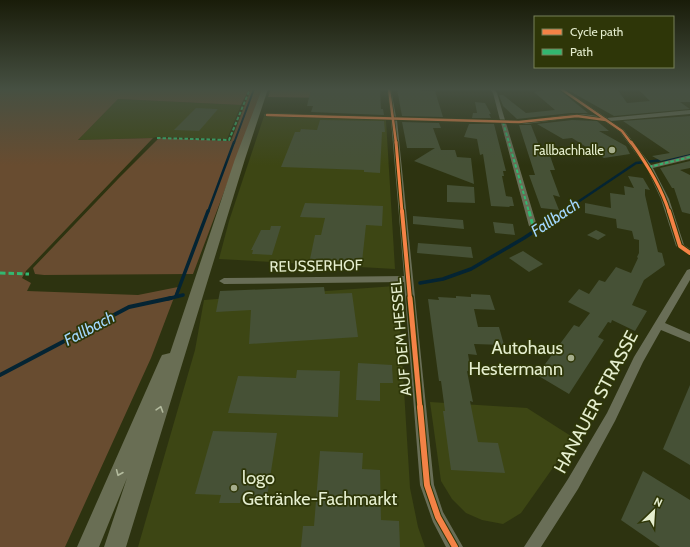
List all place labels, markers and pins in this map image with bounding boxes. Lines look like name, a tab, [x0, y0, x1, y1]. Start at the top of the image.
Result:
place label: Fallbachhalle	[533, 142, 604, 158]
marker: Fallbachhalle	[607, 145, 617, 155]
place label: Autohaus Hestermann	[468, 337, 563, 380]
marker: Autohaus Hestermann	[566, 353, 576, 363]
place label: logo Getränke-Fachmarkt	[242, 467, 397, 510]
marker: logo Getränke-Fachmarkt	[229, 483, 239, 493]

